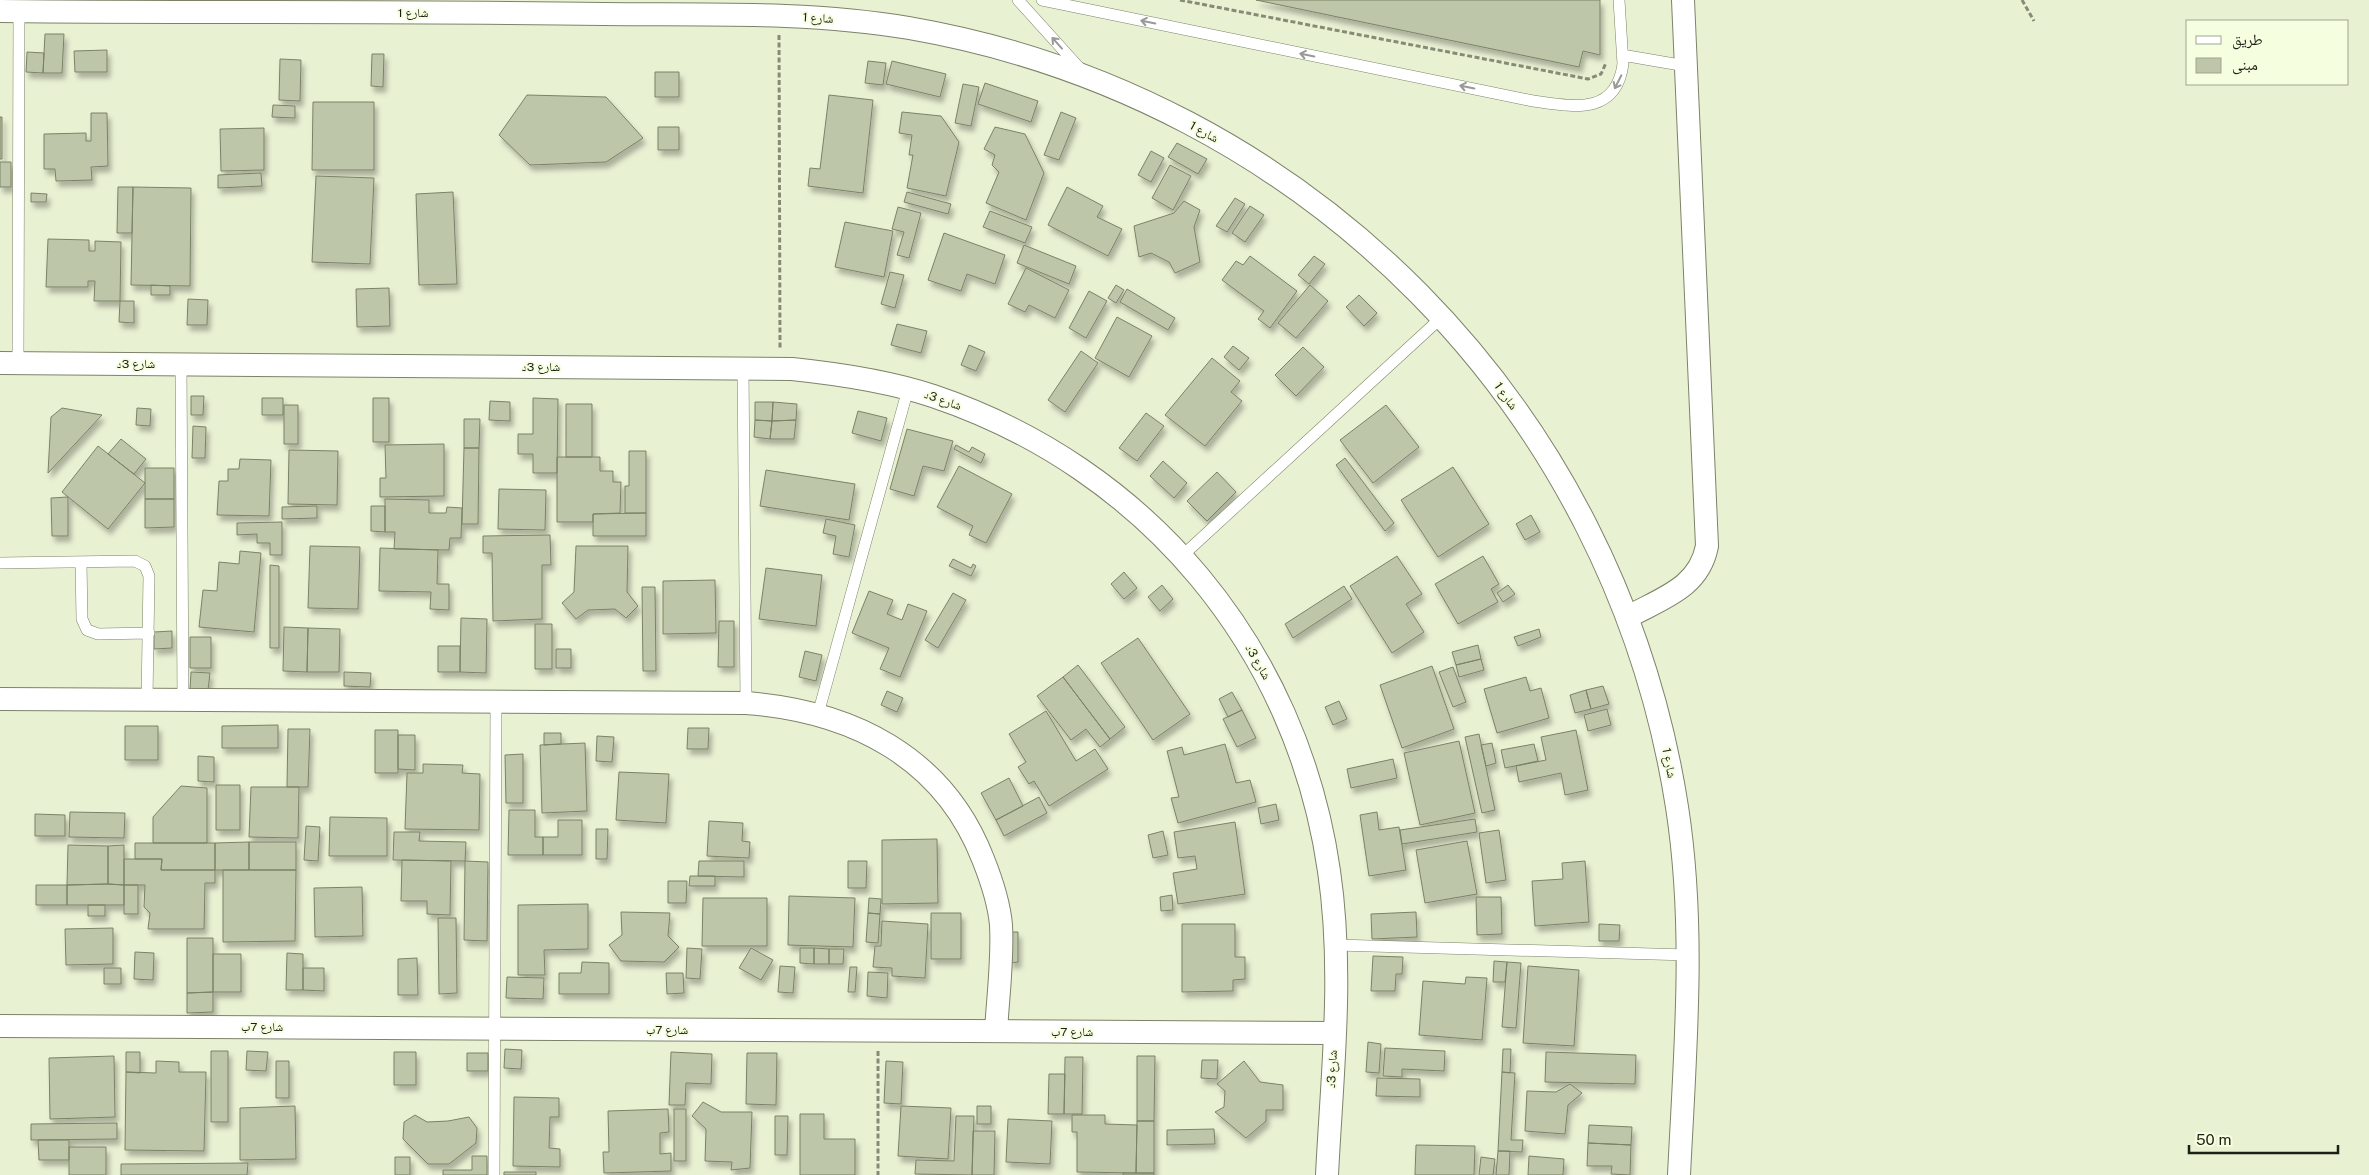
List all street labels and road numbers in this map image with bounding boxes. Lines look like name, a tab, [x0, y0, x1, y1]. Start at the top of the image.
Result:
street label: شارع 1	[398, 6, 428, 21]
street label: شارع 1	[802, 10, 834, 27]
street label: شارع 1	[1187, 118, 1221, 146]
street label: شارع 3د	[117, 357, 155, 372]
street label: شارع 3د	[522, 360, 560, 375]
street label: شارع 1	[1491, 379, 1521, 413]
street label: شارع 3د	[922, 387, 963, 414]
street label: شارع 3د	[1242, 642, 1274, 683]
street label: شارع 1	[1658, 747, 1679, 780]
street label: شارع 7ب	[241, 1020, 283, 1035]
street label: شارع 7ب	[646, 1023, 688, 1038]
street label: شارع 7ب	[1051, 1025, 1093, 1040]
street label: شارع 3د	[1324, 1049, 1341, 1089]

